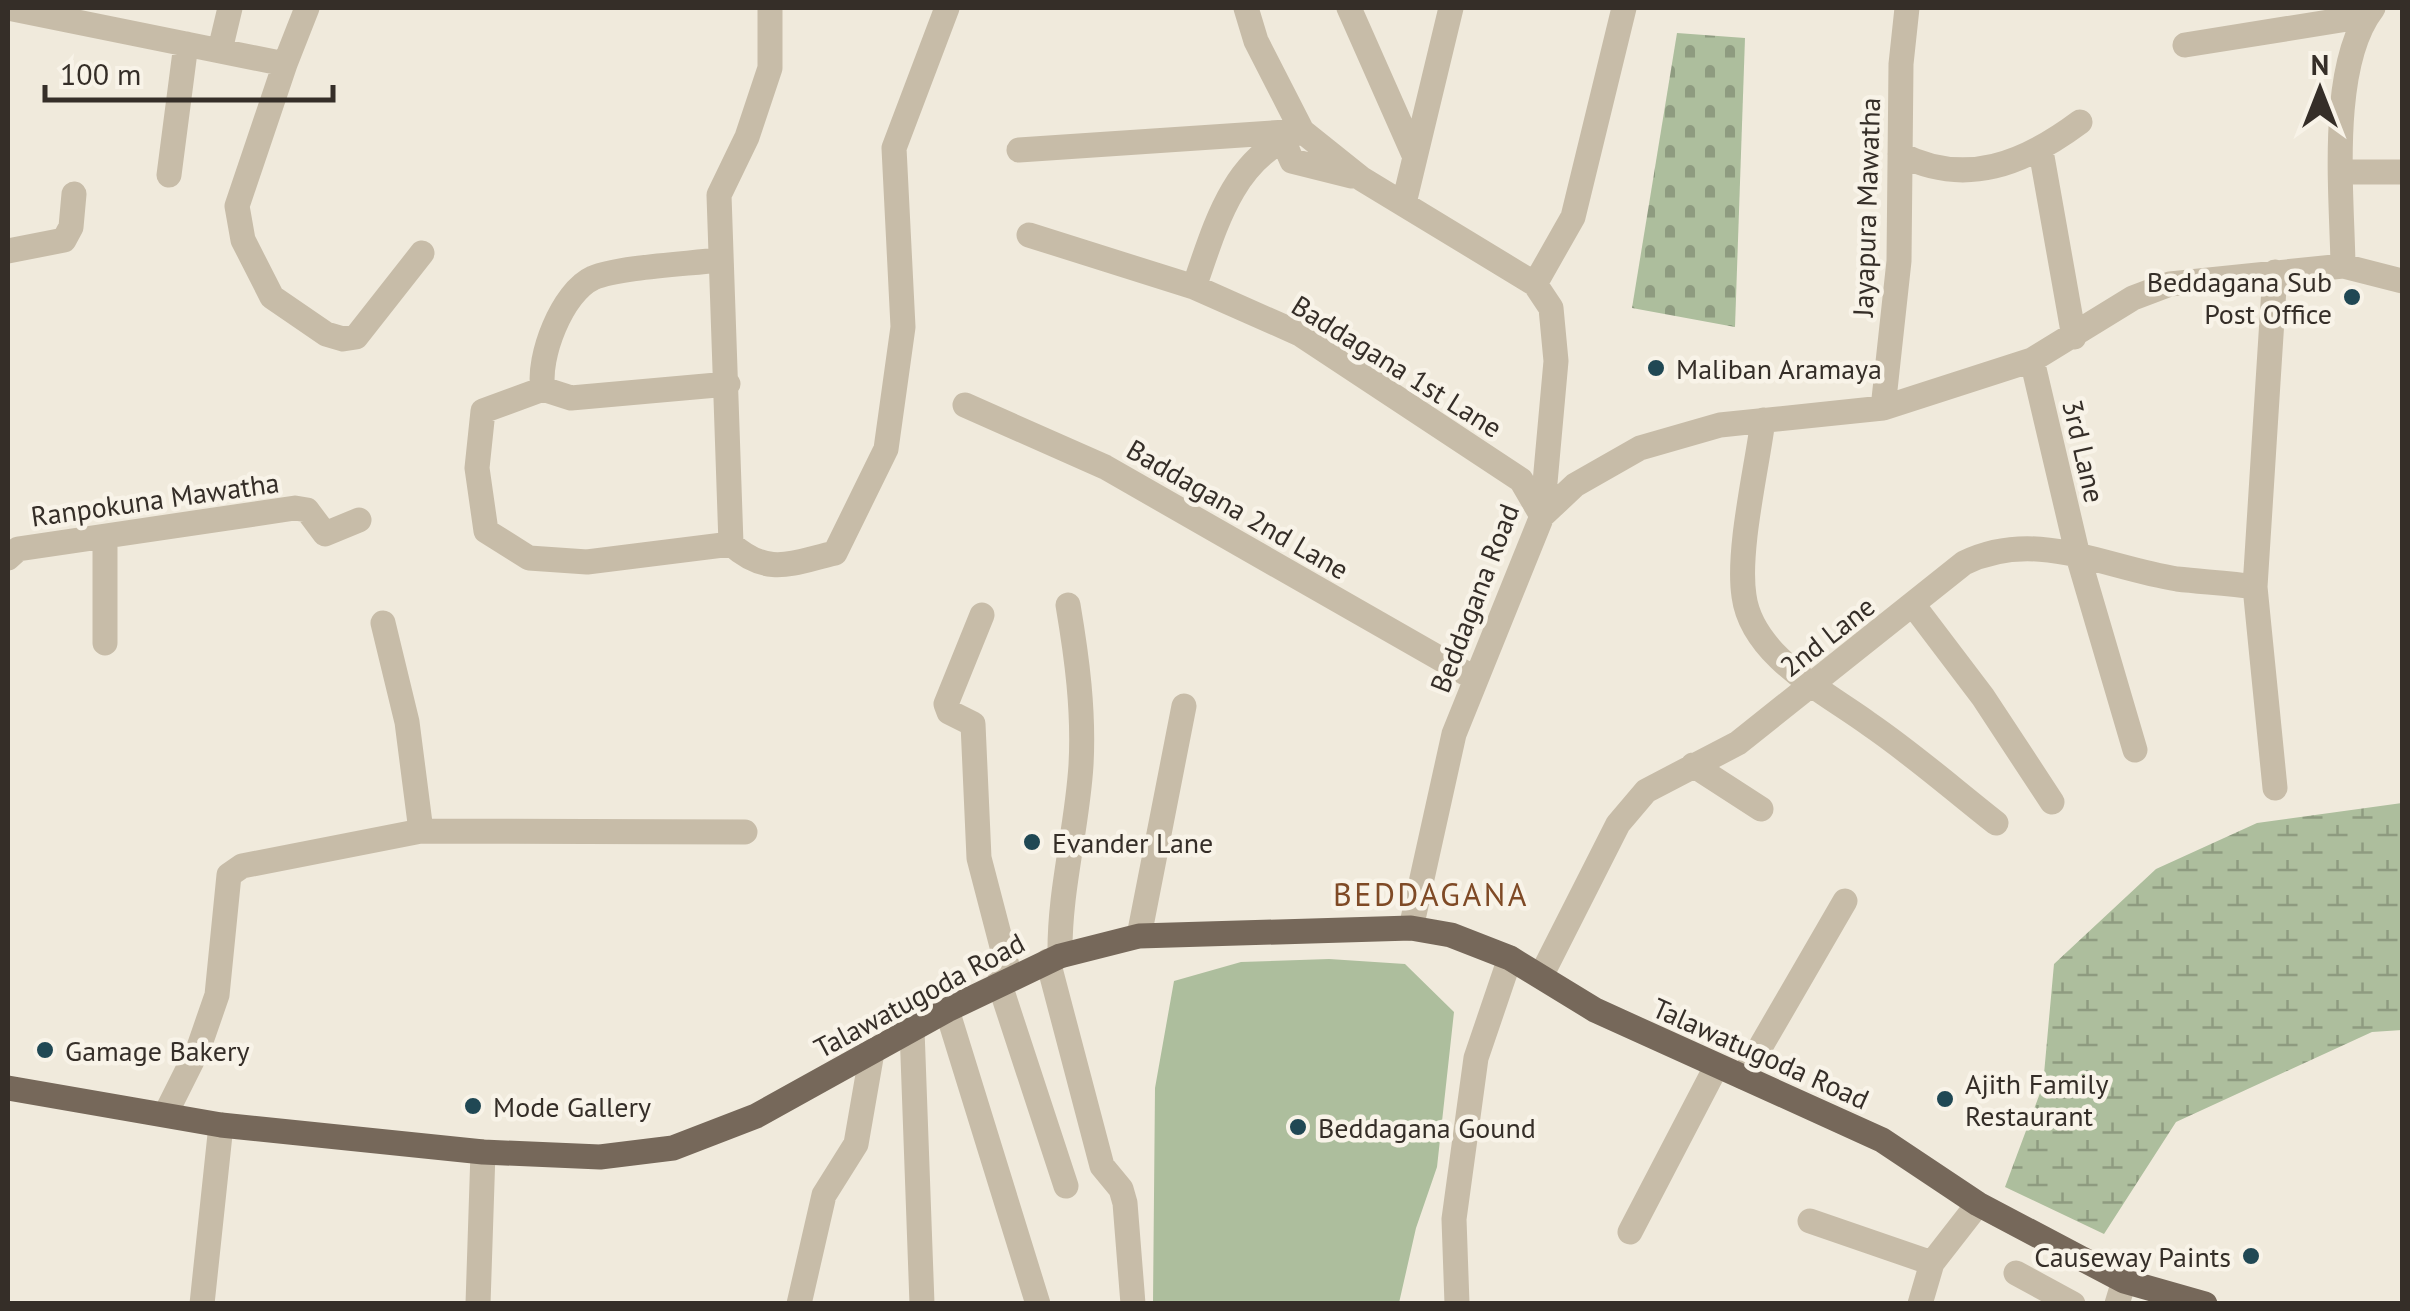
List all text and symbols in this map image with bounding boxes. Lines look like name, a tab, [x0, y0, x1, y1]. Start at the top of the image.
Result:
scale bar	[45, 40, 332, 102]
north arrow	[2270, 40, 2370, 140]
text: N	[2311, 46, 2329, 83]
text: 100 m	[60, 54, 141, 93]
street label: Jayapura Mawatha	[1844, 97, 1888, 318]
place label: Beddagana Sub Post Office	[2147, 263, 2332, 332]
street label: Baddagana 1st Lane	[1285, 286, 1509, 446]
marker: Beddagana Sub Post Office	[2341, 286, 2363, 308]
place label: Maliban Aramaya	[1676, 350, 1882, 387]
marker: Maliban Aramaya	[1645, 357, 1667, 379]
street label: 3rd Lane	[2054, 396, 2114, 506]
street label: Baddagana 2nd Lane	[1120, 430, 1356, 588]
street label: Ranpokuna Mawatha	[29, 463, 281, 535]
street label: Beddagana Road	[1421, 498, 1527, 698]
street label: 2nd Lane	[1772, 587, 1882, 685]
place label: Evander Lane	[1052, 824, 1213, 861]
marker: Evander Lane	[1021, 831, 1043, 853]
district label: BEDDAGANA	[1333, 873, 1529, 915]
street label: Talawatugoda Road	[807, 924, 1031, 1066]
street label: Talawatugoda Road	[1647, 989, 1875, 1117]
place label: Gamage Bakery	[65, 1032, 250, 1069]
marker: Gamage Bakery	[34, 1039, 56, 1061]
place label: Ajith Family Restaurant	[1965, 1065, 2108, 1134]
place label: Mode Gallery	[493, 1088, 651, 1125]
marker: Ajith Family Restaurant	[1934, 1088, 1956, 1110]
marker: Mode Gallery	[462, 1095, 484, 1117]
place label: Beddagana Gound	[1318, 1109, 1536, 1146]
marker: Beddagana Gound	[1287, 1116, 1309, 1138]
place label: Causeway Paints	[2034, 1238, 2231, 1275]
marker: Causeway Paints	[2240, 1245, 2262, 1267]

